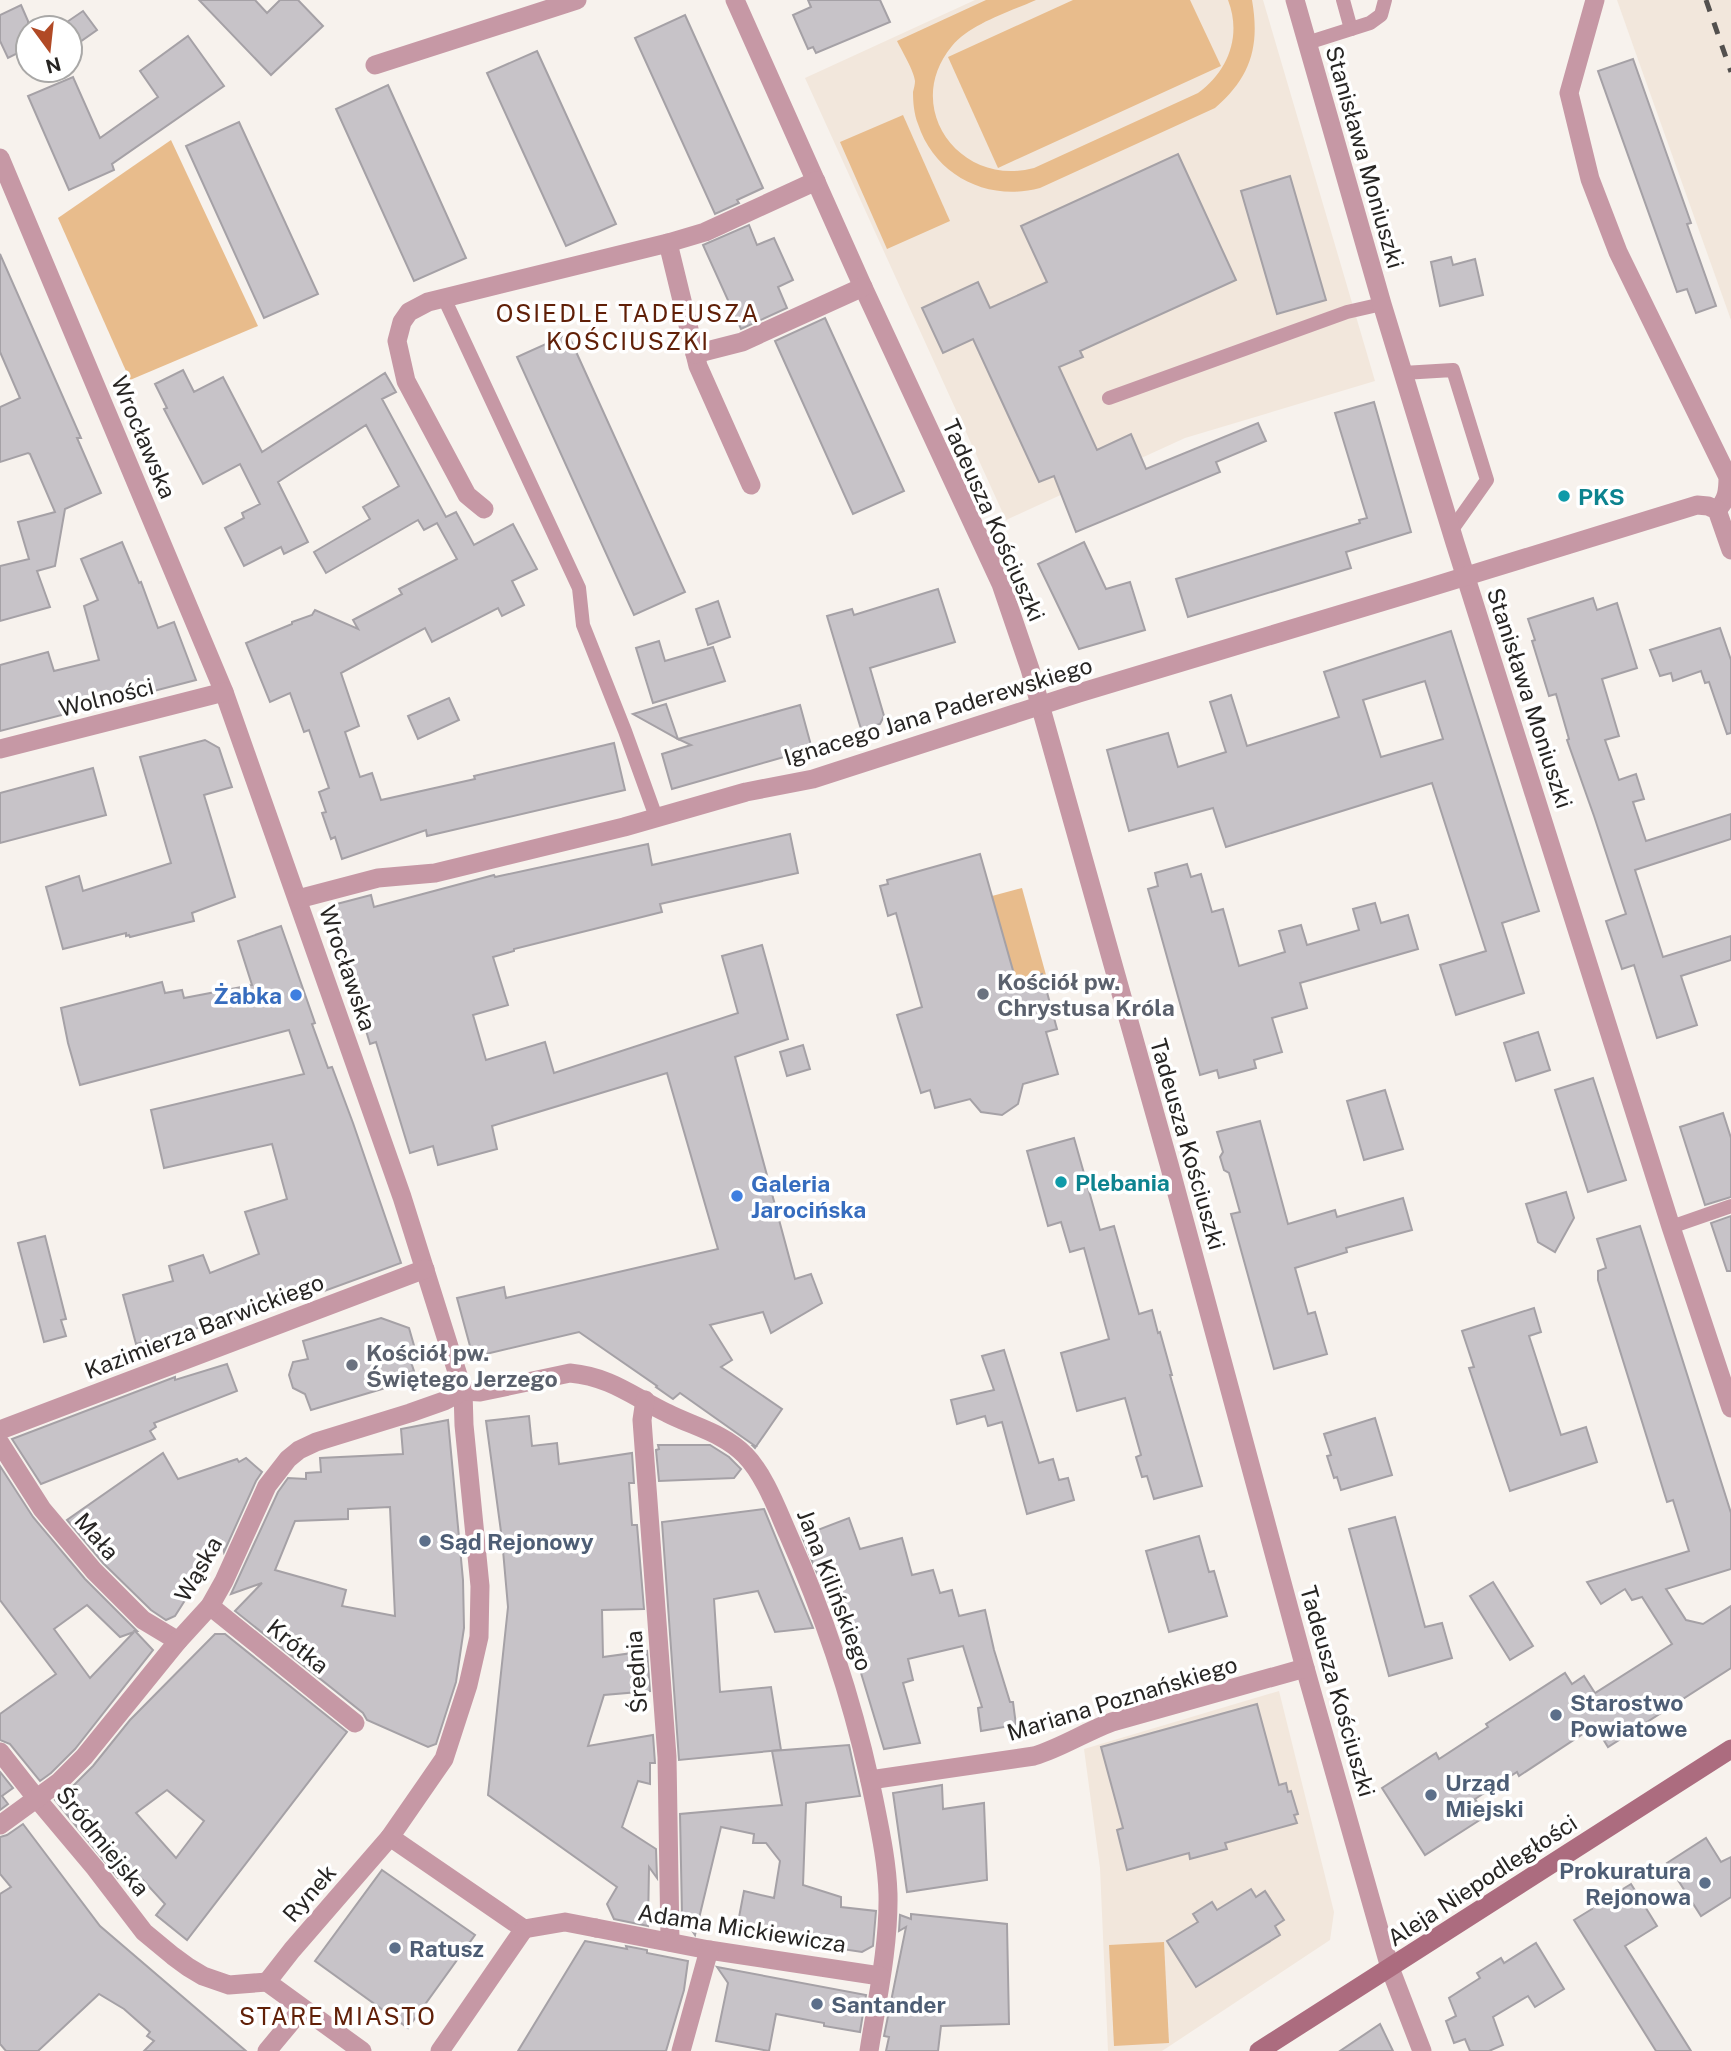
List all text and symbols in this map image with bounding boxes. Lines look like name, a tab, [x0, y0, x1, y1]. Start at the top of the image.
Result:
north arrow	[14, 14, 84, 84]
street label: Stanisława Moniuszki	[1320, 43, 1410, 271]
text: N	[43, 53, 63, 78]
district label: OSIEDLE TADEUSZA KOŚCIUSZKI	[496, 299, 760, 355]
street label: Wrocławska	[106, 372, 182, 502]
street label: Tadeusza Kościuszki	[937, 415, 1051, 625]
place label: PKS	[1578, 483, 1625, 510]
marker: PKS	[1556, 488, 1572, 504]
street label: Stanisława Moniuszki	[1482, 584, 1578, 812]
street label: Ignacego Jana Paderewskiego	[781, 651, 1095, 771]
street label: Wolności	[56, 672, 156, 722]
street label: Wrocławska	[314, 902, 382, 1034]
place label: Kościół pw. Chrystusa Króla	[997, 968, 1175, 1021]
place label: Żabka	[213, 982, 282, 1009]
marker: Kościół pw. Chrystusa Króla	[975, 986, 991, 1002]
marker: Żabka	[288, 987, 304, 1003]
street label: Tadeusza Kościuszki	[1145, 1035, 1231, 1253]
place label: Plebania	[1075, 1169, 1170, 1196]
place label: Galeria Jarocińska	[751, 1170, 866, 1223]
marker: Plebania	[1053, 1174, 1069, 1190]
marker: Galeria Jarocińska	[729, 1188, 745, 1204]
street label: Kazimierza Barwickiego	[80, 1268, 328, 1384]
place label: Kościół pw. Świętego Jerzego	[366, 1339, 558, 1392]
marker: Kościół pw. Świętego Jerzego	[344, 1357, 360, 1373]
street label: Jana Kilińskiego	[792, 1505, 878, 1675]
street label: Mała	[69, 1507, 125, 1565]
place label: Sąd Rejonowy	[439, 1528, 594, 1555]
street label: Wąska	[169, 1532, 227, 1606]
marker: Sąd Rejonowy	[417, 1533, 433, 1549]
street label: Tadeusza Kościuszki	[1295, 1582, 1381, 1800]
street label: Krótka	[262, 1613, 334, 1679]
street label: Średnia	[620, 1630, 652, 1714]
street label: Mariana Poznańskiego	[1004, 1650, 1240, 1746]
place label: Starostwo Powiatowe	[1570, 1689, 1688, 1742]
marker: Starostwo Powiatowe	[1548, 1707, 1564, 1723]
place label: Urząd Miejski	[1445, 1769, 1524, 1822]
street label: Śródmiejska	[51, 1781, 155, 1901]
marker: Urząd Miejski	[1423, 1787, 1439, 1803]
street label: Aleja Niepodległości	[1382, 1809, 1582, 1951]
place label: Prokuratura Rejonowa	[1559, 1857, 1691, 1910]
street label: Rynek	[277, 1859, 341, 1927]
marker: Prokuratura Rejonowa	[1697, 1875, 1713, 1891]
street label: Adama Mickiewicza	[636, 1898, 848, 1958]
place label: Ratusz	[409, 1935, 484, 1962]
marker: Ratusz	[387, 1940, 403, 1956]
place label: Santander	[831, 1991, 946, 2018]
marker: Santander	[809, 1996, 825, 2012]
district label: STARE MIASTO	[239, 2002, 437, 2030]

